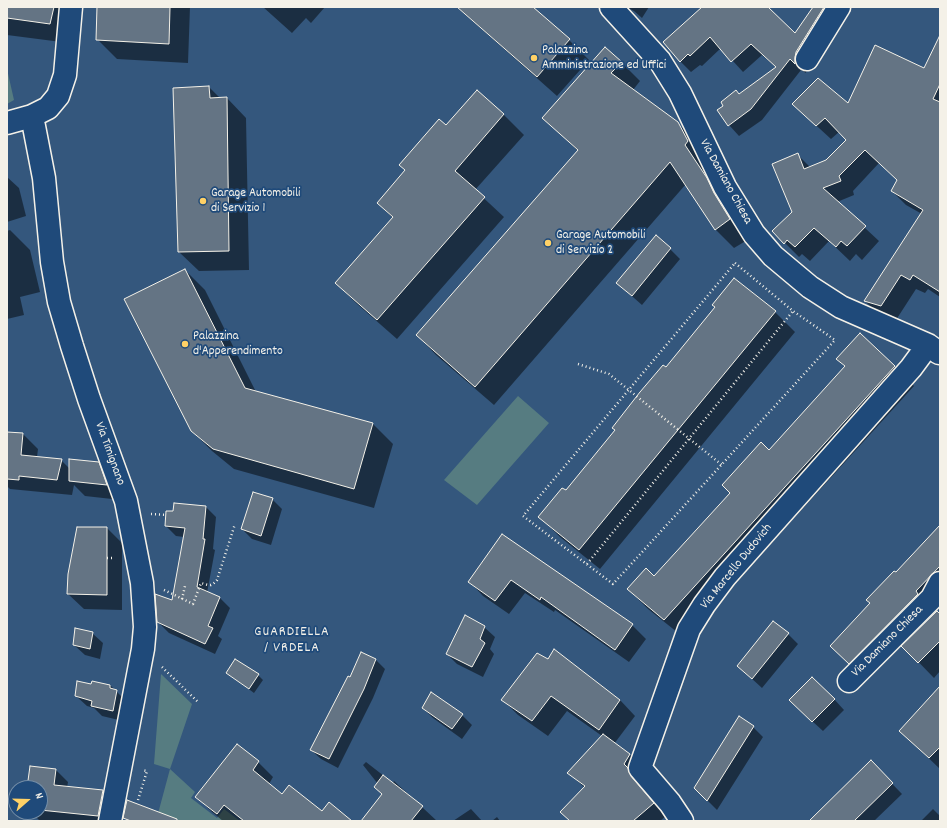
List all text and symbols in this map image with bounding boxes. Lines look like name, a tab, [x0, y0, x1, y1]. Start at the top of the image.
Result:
place label: Palazzina Amministrazione ed Uffici	[542, 43, 666, 74]
marker: Palazzina Amministrazione ed Uffici	[529, 53, 539, 63]
street label: Via Damiano Chiesa	[695, 137, 755, 227]
place label: Garage Automobili di Servizio 1	[211, 186, 300, 217]
marker: Garage Automobili di Servizio 1	[198, 196, 208, 206]
place label: Garage Automobili di Servizio 2	[556, 228, 645, 259]
marker: Garage Automobili di Servizio 2	[543, 238, 553, 248]
place label: Palazzina d'Apperendimento	[193, 329, 283, 360]
marker: Palazzina d'Apperendimento	[180, 339, 190, 349]
street label: Via Timignano	[90, 420, 128, 488]
street label: Via Marcello Dudovich	[698, 521, 776, 613]
street label: Via Damiano Chiesa	[849, 603, 927, 681]
district label: GUARDIELLA / VRDELA	[254, 625, 330, 658]
north arrow	[8, 780, 48, 820]
text: N	[30, 791, 47, 802]

